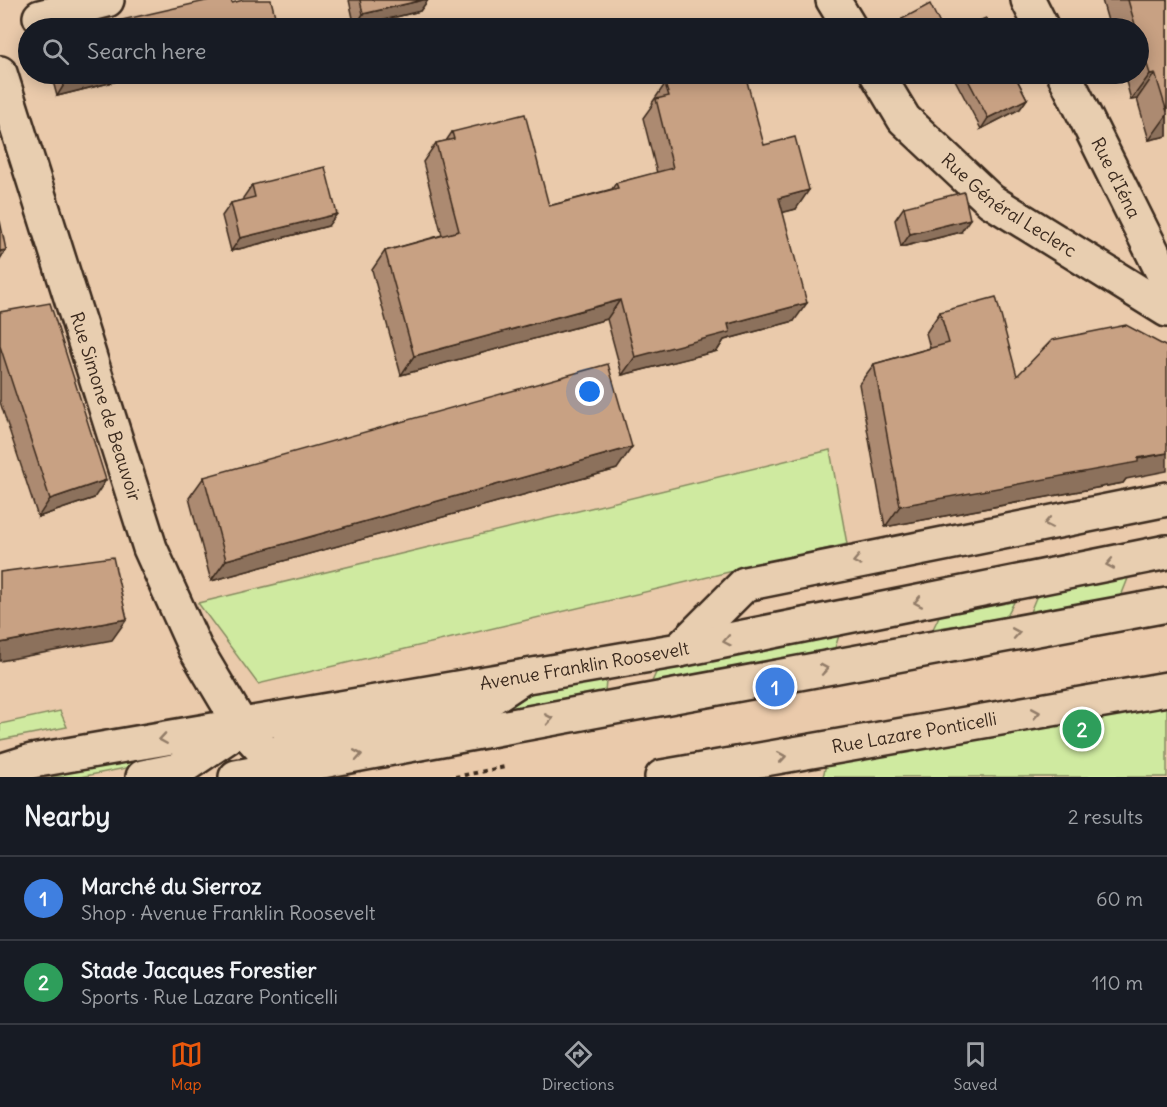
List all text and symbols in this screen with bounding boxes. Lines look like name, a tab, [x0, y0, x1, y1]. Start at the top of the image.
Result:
search box	[18, 18, 1149, 84]
icon: search	[39, 35, 72, 68]
text: Search here	[87, 37, 206, 65]
street label: Rue d'Iéna	[1086, 133, 1146, 222]
street label: Rue Général Leclerc	[937, 148, 1081, 262]
street label: Rue Simone de Beauvoir	[65, 309, 147, 505]
your location	[575, 377, 604, 406]
one-way arrow	[1043, 516, 1053, 529]
one-way arrow	[852, 554, 862, 567]
one-way arrow	[1105, 557, 1115, 570]
one-way arrow	[914, 595, 924, 608]
one-way arrow	[1010, 627, 1020, 640]
one-way arrow	[723, 634, 733, 647]
street label: Avenue Franklin Roosevelt	[478, 636, 691, 695]
one-way arrow	[819, 663, 829, 675]
pin: 1	[756, 664, 794, 710]
pin: 2	[1062, 706, 1102, 752]
street label: Rue Lazare Ponticelli	[830, 707, 998, 758]
one-way arrow	[1032, 707, 1041, 719]
one-way arrow	[544, 713, 554, 726]
one-way arrow	[159, 733, 168, 745]
one-way arrow	[353, 749, 362, 761]
one-way arrow	[777, 751, 787, 764]
text: Nearby	[24, 800, 110, 833]
text: 2 results	[1068, 804, 1143, 829]
text: Marché du Sierroz	[81, 872, 262, 900]
text: 1	[40, 886, 47, 911]
text: 60 m	[1096, 886, 1143, 911]
text: Shop · Avenue Franklin Roosevelt	[81, 900, 376, 925]
text: Stade Jacques Forestier	[81, 956, 317, 984]
text: 2	[38, 970, 49, 995]
text: 110 m	[1092, 970, 1143, 995]
text: Sports · Rue Lazare Ponticelli	[81, 984, 338, 1009]
tab: Map	[170, 1038, 203, 1094]
tab: Directions	[542, 1038, 614, 1094]
tab: Saved	[954, 1038, 997, 1094]

